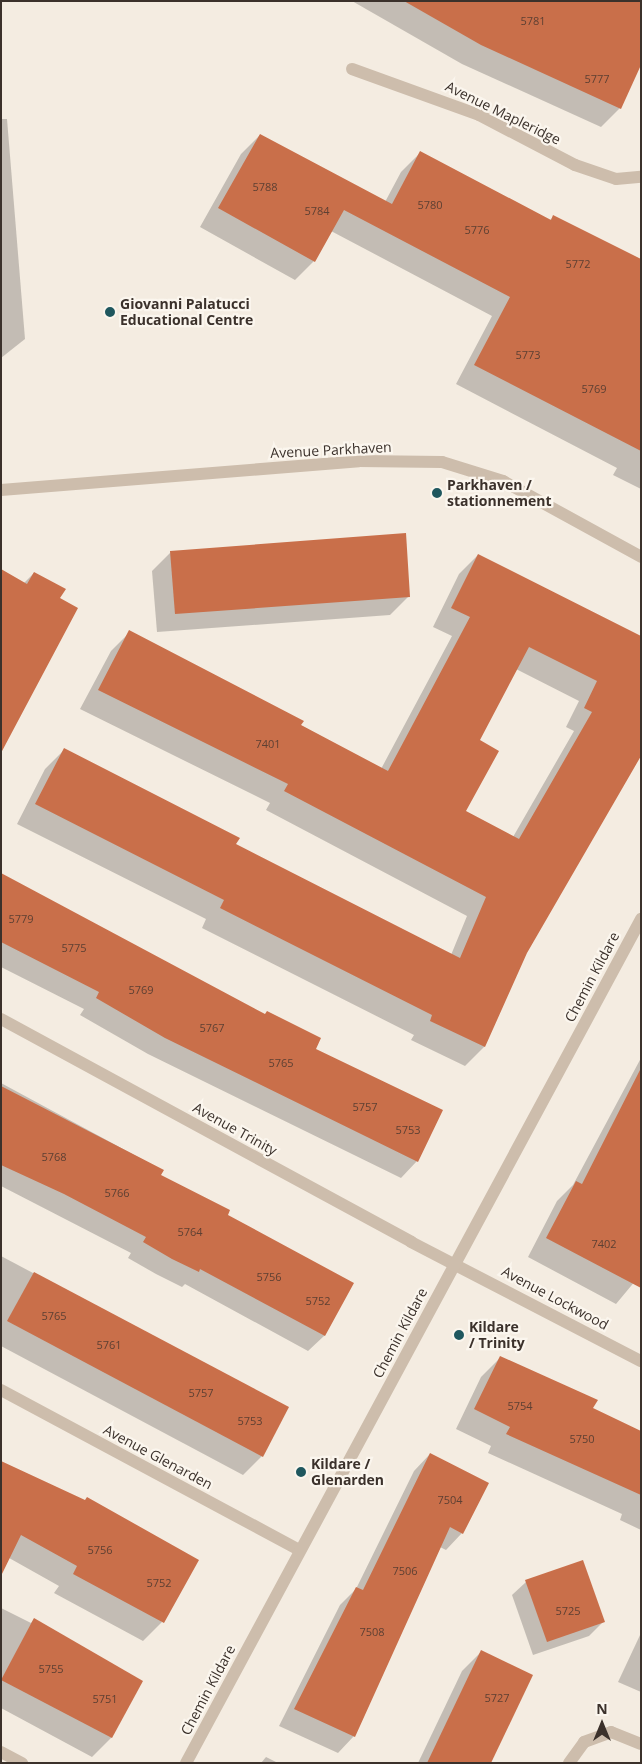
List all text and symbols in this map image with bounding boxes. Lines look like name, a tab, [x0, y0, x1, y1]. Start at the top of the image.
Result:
house number: 5781	[520, 14, 546, 28]
house number: 5777	[584, 72, 610, 86]
street label: Avenue Mapleridge	[443, 78, 563, 148]
house number: 5788	[252, 180, 278, 194]
house number: 5780	[417, 198, 443, 212]
house number: 5784	[304, 204, 330, 218]
house number: 5776	[464, 223, 490, 237]
house number: 5772	[565, 257, 591, 271]
place label: Giovanni Palatucci Educational Centre	[120, 296, 253, 328]
marker: Giovanni Palatucci Educational Centre	[104, 306, 116, 318]
house number: 5773	[515, 348, 541, 362]
house number: 5769	[581, 382, 607, 396]
street label: Avenue Parkhaven	[270, 438, 392, 462]
place label: Parkhaven / stationnement	[447, 477, 551, 510]
marker: Parkhaven / stationnement	[431, 487, 443, 499]
house number: 7401	[255, 737, 281, 751]
house number: 5779	[8, 912, 34, 926]
street label: Chemin Kildare	[561, 929, 623, 1025]
house number: 5775	[61, 941, 87, 955]
house number: 5769	[128, 983, 154, 997]
house number: 5767	[199, 1021, 225, 1035]
house number: 5765	[268, 1056, 294, 1070]
street label: Avenue Trinity	[190, 1099, 280, 1159]
house number: 5757	[352, 1100, 378, 1114]
house number: 5753	[395, 1123, 421, 1137]
house number: 5768	[41, 1150, 67, 1164]
house number: 5766	[104, 1186, 130, 1200]
house number: 5764	[177, 1225, 203, 1239]
house number: 7402	[591, 1237, 617, 1251]
street label: Avenue Lockwood	[499, 1263, 611, 1333]
house number: 5756	[256, 1270, 282, 1284]
street label: Chemin Kildare	[369, 1285, 431, 1381]
house number: 5752	[305, 1294, 331, 1308]
house number: 5765	[41, 1309, 67, 1323]
place label: Kildare / Trinity	[469, 1319, 525, 1351]
marker: Kildare / Trinity	[453, 1329, 465, 1341]
house number: 5761	[96, 1338, 122, 1352]
house number: 5757	[188, 1386, 214, 1400]
house number: 5754	[507, 1399, 533, 1413]
house number: 5753	[237, 1414, 263, 1428]
street label: Avenue Glenarden	[101, 1421, 215, 1493]
house number: 5750	[569, 1432, 595, 1446]
place label: Kildare / Glenarden	[311, 1456, 384, 1488]
marker: Kildare / Glenarden	[295, 1466, 307, 1478]
house number: 7504	[437, 1493, 463, 1507]
house number: 5756	[87, 1543, 113, 1557]
house number: 7506	[392, 1564, 418, 1578]
house number: 5752	[146, 1576, 172, 1590]
house number: 5725	[555, 1604, 581, 1618]
house number: 7508	[359, 1625, 385, 1639]
street label: Chemin Kildare	[177, 1642, 239, 1738]
house number: 5755	[38, 1662, 64, 1676]
house number: 5727	[484, 1691, 510, 1705]
house number: 5751	[92, 1692, 118, 1706]
north arrow	[577, 1699, 627, 1749]
text: N	[596, 1699, 608, 1718]

